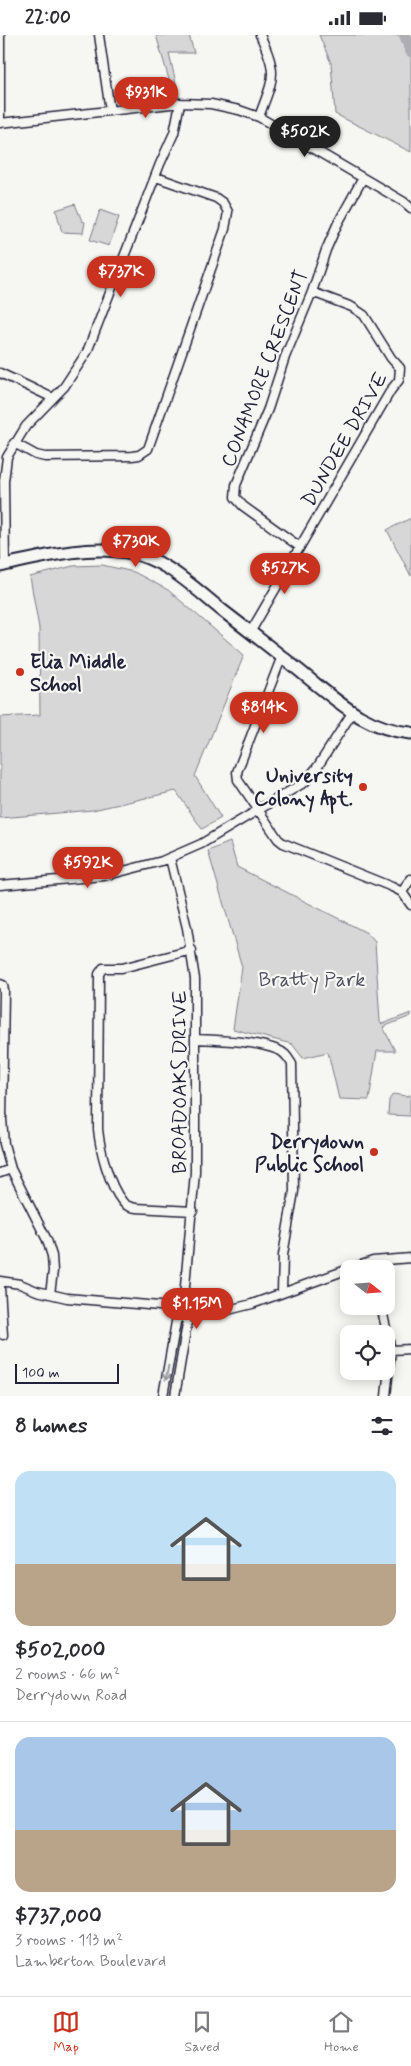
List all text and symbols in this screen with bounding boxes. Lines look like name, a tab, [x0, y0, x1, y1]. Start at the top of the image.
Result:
text: 22:00	[25, 5, 71, 30]
pin: $931K	[111, 77, 181, 119]
text: $931K	[125, 82, 167, 103]
pin: $502K	[270, 115, 340, 158]
text: $502K	[281, 121, 330, 142]
pin: $737K	[86, 255, 156, 298]
text: $737K	[98, 261, 144, 282]
street label: CONAMORE CRESCENT	[215, 266, 316, 471]
street label: DUNDEE DRIVE	[296, 368, 395, 512]
pin: $730K	[101, 525, 171, 568]
text: $730K	[113, 531, 159, 552]
pin: $527K	[250, 553, 320, 595]
text: $527K	[261, 558, 309, 579]
place label: Elia Middle School	[30, 649, 127, 699]
marker: Elia Middle School	[14, 666, 26, 678]
pin: $814K	[229, 691, 299, 734]
text: $814K	[241, 697, 287, 718]
place label: University Colony Apt.	[254, 763, 353, 814]
marker: University Colony Apt.	[357, 781, 369, 793]
pin: $592K	[53, 847, 123, 889]
text: $592K	[63, 852, 113, 873]
park label: Bratty Park	[259, 967, 365, 994]
street label: BROADOAKS DRIVE	[167, 990, 194, 1174]
place label: Derrydown Public School	[255, 1129, 364, 1179]
marker: Derrydown Public School	[368, 1146, 380, 1158]
north arrow	[340, 1260, 395, 1315]
map controls	[340, 1260, 395, 1380]
pin: $1.15M	[156, 1287, 238, 1330]
text: $1.15M	[172, 1293, 222, 1314]
button: locate	[340, 1325, 395, 1380]
scale bar	[15, 1361, 119, 1384]
text: 100 m	[22, 1364, 60, 1382]
one-way arrow	[162, 1365, 172, 1381]
text: 8 homes	[15, 1412, 87, 1440]
icon: filters	[368, 1412, 396, 1440]
icon: home	[161, 1504, 251, 1594]
text: $502,000	[15, 1636, 105, 1664]
text: 2 rooms · 66 m²	[15, 1664, 120, 1685]
text: Derrydown Road	[15, 1685, 127, 1706]
icon: home	[161, 1769, 251, 1859]
text: $737,000	[15, 1902, 102, 1930]
text: 3 rooms · 113 m²	[15, 1930, 123, 1951]
text: Lamberton Boulevard	[15, 1951, 166, 1972]
tab: Map	[52, 2008, 80, 2056]
tab: Saved	[184, 2008, 220, 2056]
tab: Home	[324, 2008, 359, 2056]

